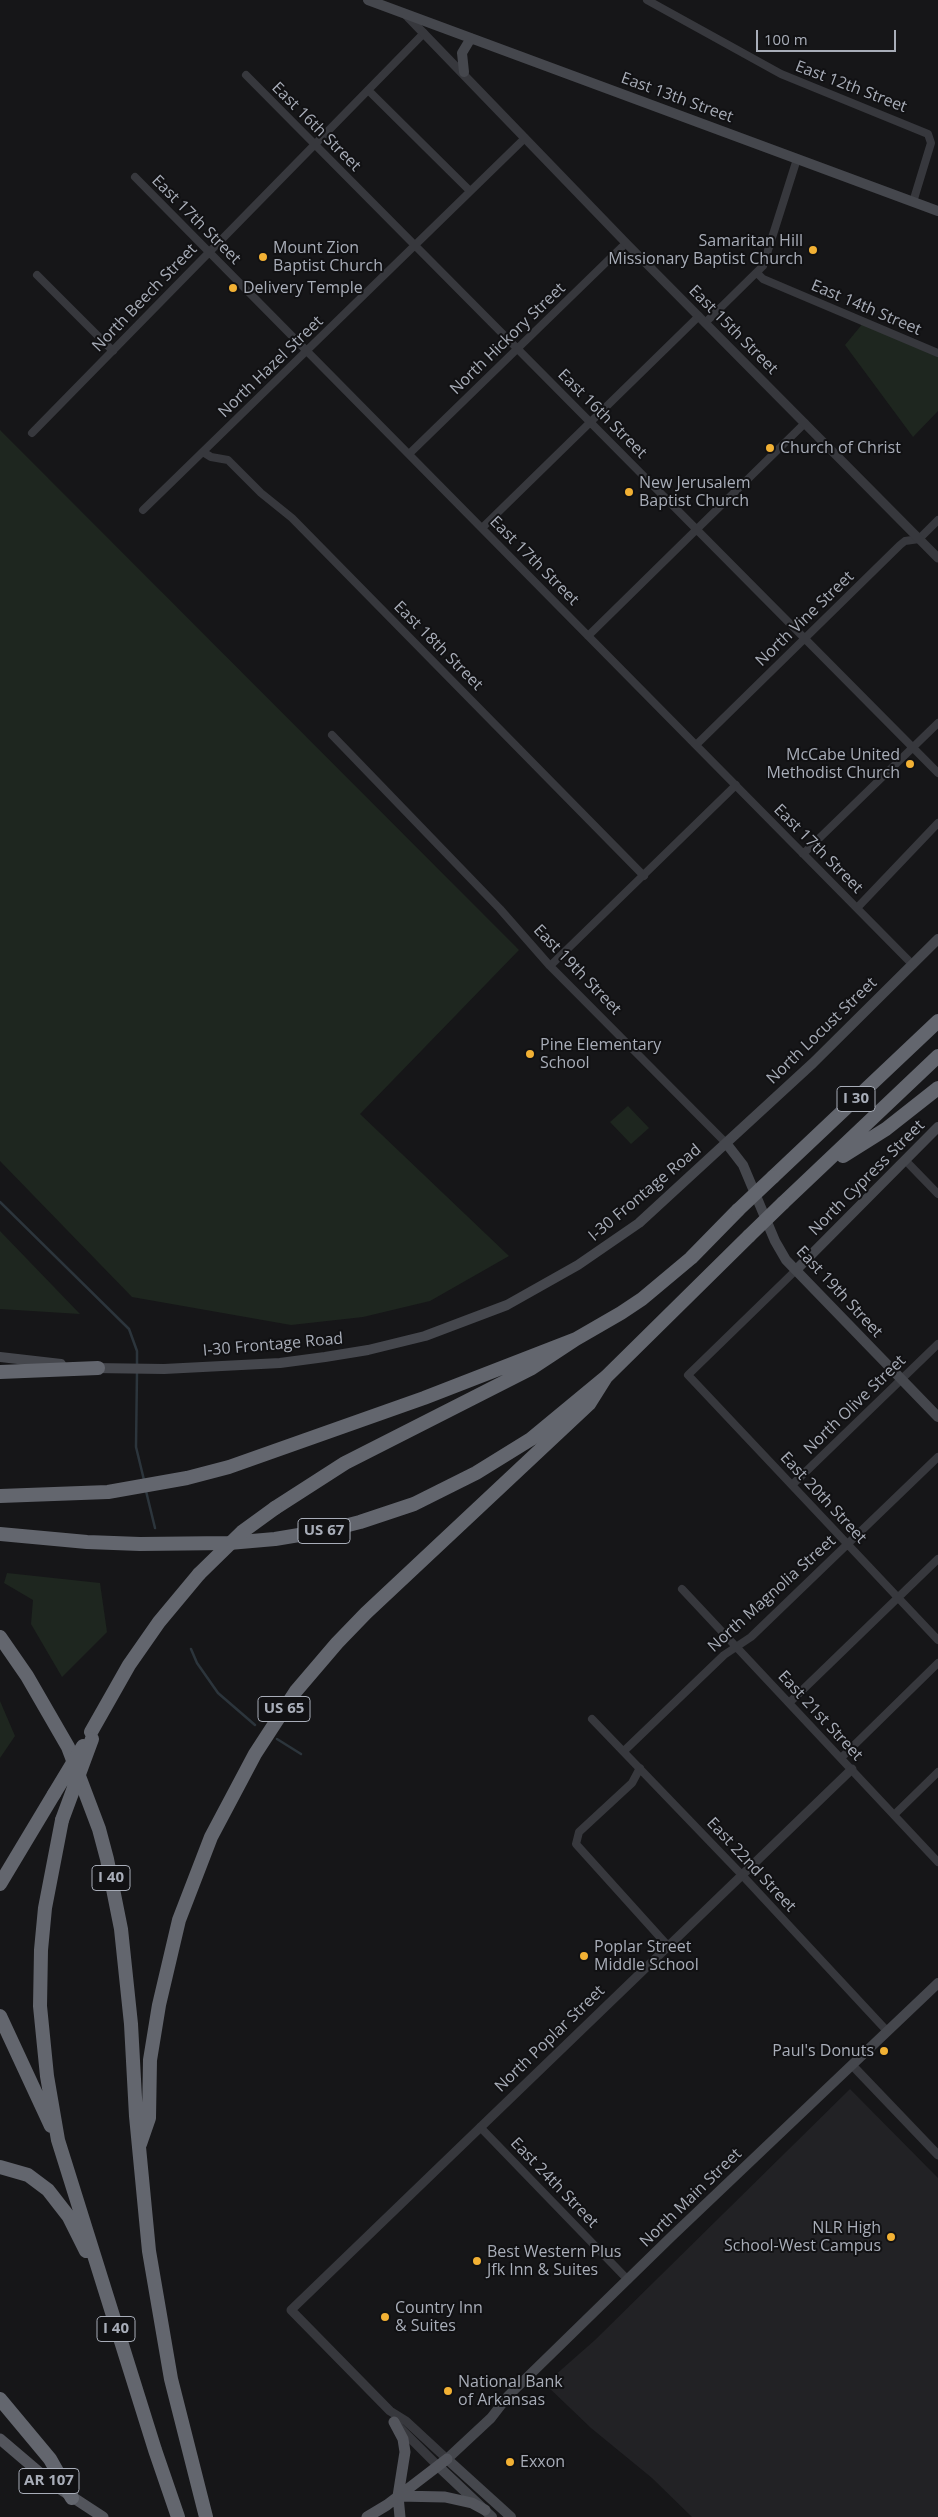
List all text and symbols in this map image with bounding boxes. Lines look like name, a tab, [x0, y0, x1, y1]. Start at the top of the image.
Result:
scale bar	[758, 20, 898, 52]
text: 100 m	[764, 29, 808, 49]
street label: East 12th Street	[793, 57, 909, 117]
street label: East 13th Street	[618, 69, 736, 127]
street label: East 16th Street	[268, 79, 364, 175]
street label: East 17th Street	[148, 172, 244, 268]
place label: Samaritan Hill Missionary Baptist Church	[608, 231, 803, 269]
place label: Mount Zion Baptist Church	[273, 238, 383, 276]
street label: North Beech Street	[89, 240, 201, 356]
marker: Samaritan Hill Missionary Baptist Church	[807, 244, 819, 256]
marker: Mount Zion Baptist Church	[257, 251, 269, 263]
street label: East 14th Street	[808, 276, 924, 340]
place label: Delivery Temple	[243, 278, 363, 298]
street label: North Hickory Street	[446, 279, 570, 399]
marker: Delivery Temple	[227, 282, 239, 294]
street label: East 15th Street	[685, 282, 781, 378]
street label: North Hazel Street	[215, 312, 327, 422]
street label: East 16th Street	[554, 366, 650, 462]
place label: Church of Christ	[780, 438, 901, 458]
marker: Church of Christ	[764, 442, 776, 454]
place label: New Jerusalem Baptist Church	[639, 473, 751, 511]
marker: New Jerusalem Baptist Church	[623, 486, 635, 498]
street label: East 17th Street	[486, 513, 582, 609]
street label: North Vine Street	[752, 567, 858, 671]
street label: East 18th Street	[390, 598, 486, 694]
place label: McCabe United Methodist Church	[766, 745, 900, 783]
marker: McCabe United Methodist Church	[904, 758, 916, 770]
street label: East 17th Street	[770, 801, 866, 897]
street label: East 19th Street	[529, 921, 625, 1019]
street label: North Locust Street	[763, 974, 881, 1088]
place label: Pine Elementary School	[540, 1035, 661, 1073]
marker: Pine Elementary School	[524, 1048, 536, 1060]
road number: I 30	[837, 1086, 875, 1112]
street label: North Cypress Street	[805, 1116, 929, 1240]
street label: I-30 Frontage Road	[585, 1140, 705, 1246]
street label: East 19th Street	[792, 1242, 886, 1342]
street label: I-30 Frontage Road	[202, 1329, 344, 1361]
street label: North Olive Street	[800, 1351, 910, 1459]
street label: East 20th Street	[776, 1448, 870, 1548]
road number: US 67	[298, 1518, 350, 1544]
street label: North Magnolia Street	[704, 1532, 840, 1656]
street label: East 21st Street	[774, 1667, 866, 1765]
road number: US 65	[258, 1696, 310, 1722]
street label: East 22nd Street	[702, 1814, 800, 1916]
road number: I 40	[92, 1866, 130, 1890]
place label: Poplar Street Middle School	[594, 1937, 699, 1975]
marker: Poplar Street Middle School	[578, 1950, 590, 1962]
street label: North Poplar Street	[491, 1982, 609, 2096]
place label: Paul's Donuts	[772, 2041, 874, 2061]
marker: Paul's Donuts	[878, 2045, 890, 2057]
street label: East 24th Street	[506, 2134, 602, 2232]
street label: North Main Street	[636, 2145, 746, 2251]
place label: NLR High School-West Campus	[724, 2218, 881, 2256]
marker: NLR High School-West Campus	[885, 2231, 897, 2243]
place label: Best Western Plus Jfk Inn & Suites	[487, 2242, 621, 2280]
marker: Best Western Plus Jfk Inn & Suites	[471, 2255, 483, 2267]
place label: Country Inn & Suites	[395, 2298, 483, 2336]
marker: Country Inn & Suites	[379, 2311, 391, 2323]
road number: I 40	[97, 2316, 135, 2342]
place label: National Bank of Arkansas	[458, 2372, 563, 2410]
marker: National Bank of Arkansas	[442, 2385, 454, 2397]
place label: Exxon	[520, 2452, 565, 2472]
marker: Exxon	[504, 2456, 516, 2468]
road number: AR 107	[19, 2468, 79, 2494]

